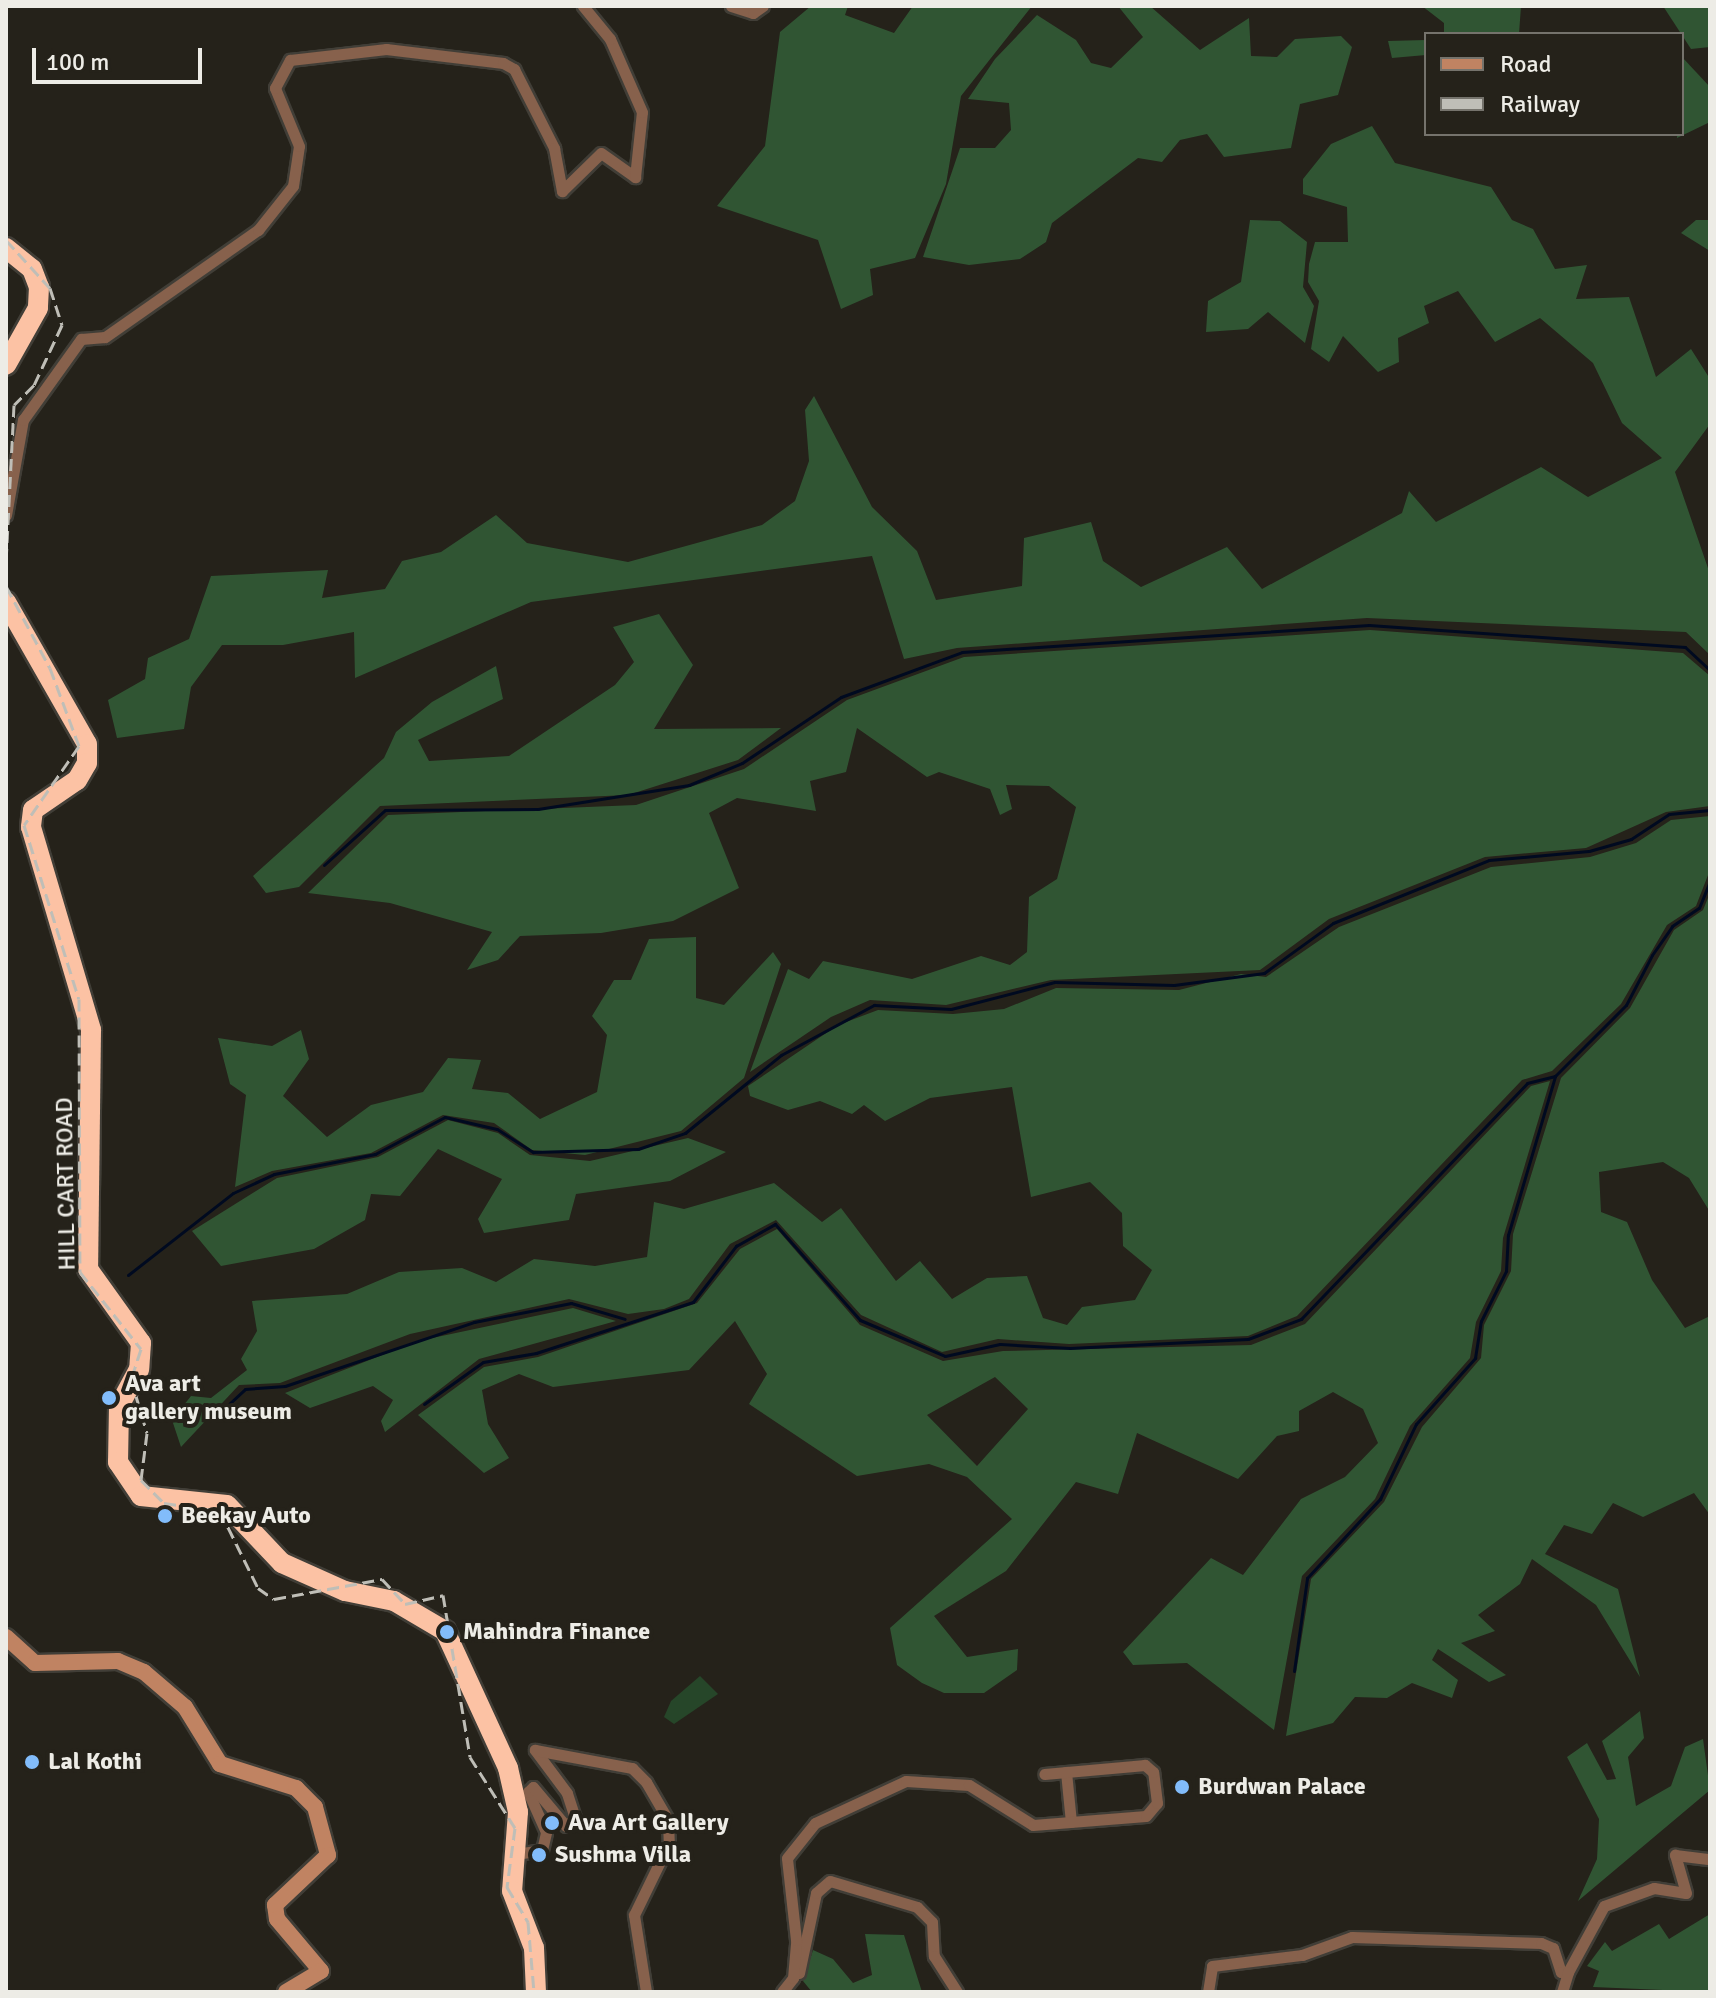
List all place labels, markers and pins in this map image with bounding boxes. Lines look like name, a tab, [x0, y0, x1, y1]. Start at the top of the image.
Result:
place label: Ava art gallery museum	[125, 1370, 292, 1426]
marker: Ava art gallery museum	[100, 1389, 118, 1407]
place label: Beekay Auto	[181, 1502, 311, 1530]
marker: Beekay Auto	[156, 1507, 174, 1525]
place label: Mahindra Finance	[463, 1618, 650, 1646]
marker: Mahindra Finance	[438, 1623, 456, 1641]
place label: Lal Kothi	[48, 1748, 142, 1776]
marker: Lal Kothi	[23, 1753, 41, 1771]
place label: Burdwan Palace	[1198, 1773, 1366, 1801]
marker: Burdwan Palace	[1173, 1778, 1191, 1796]
place label: Ava Art Gallery	[568, 1809, 729, 1837]
marker: Ava Art Gallery	[543, 1814, 561, 1832]
place label: Sushma Villa	[555, 1841, 691, 1869]
marker: Sushma Villa	[530, 1846, 548, 1864]

